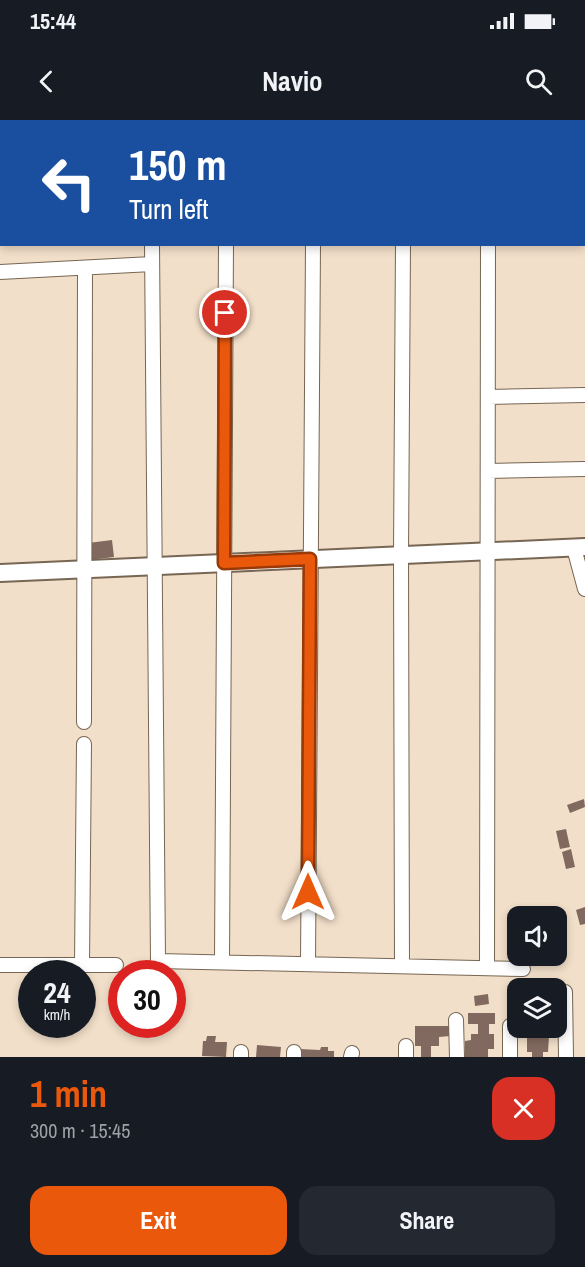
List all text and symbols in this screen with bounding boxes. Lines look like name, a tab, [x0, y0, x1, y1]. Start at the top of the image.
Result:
text: 15:44	[30, 6, 76, 36]
text: Navio	[262, 63, 323, 99]
icon: back	[30, 65, 63, 98]
icon: search	[522, 65, 555, 98]
text: 150 m	[129, 137, 227, 193]
icon: left	[30, 144, 108, 222]
text: Turn left	[129, 191, 208, 227]
pin	[199, 287, 250, 338]
icon: arrive	[208, 296, 241, 329]
position arrow	[276, 860, 340, 924]
map controls	[507, 906, 567, 1038]
button: sound	[507, 906, 567, 966]
speed limit sign: 30	[108, 960, 186, 1038]
text: 24	[43, 972, 71, 1012]
button: layers	[507, 978, 567, 1038]
text: km/h	[44, 1004, 70, 1025]
text: 1 min	[30, 1070, 107, 1118]
button: close	[492, 1077, 555, 1140]
text: 300 m · 15:45	[30, 1117, 130, 1144]
button: Exit	[30, 1186, 287, 1255]
button: Share	[299, 1186, 555, 1255]

